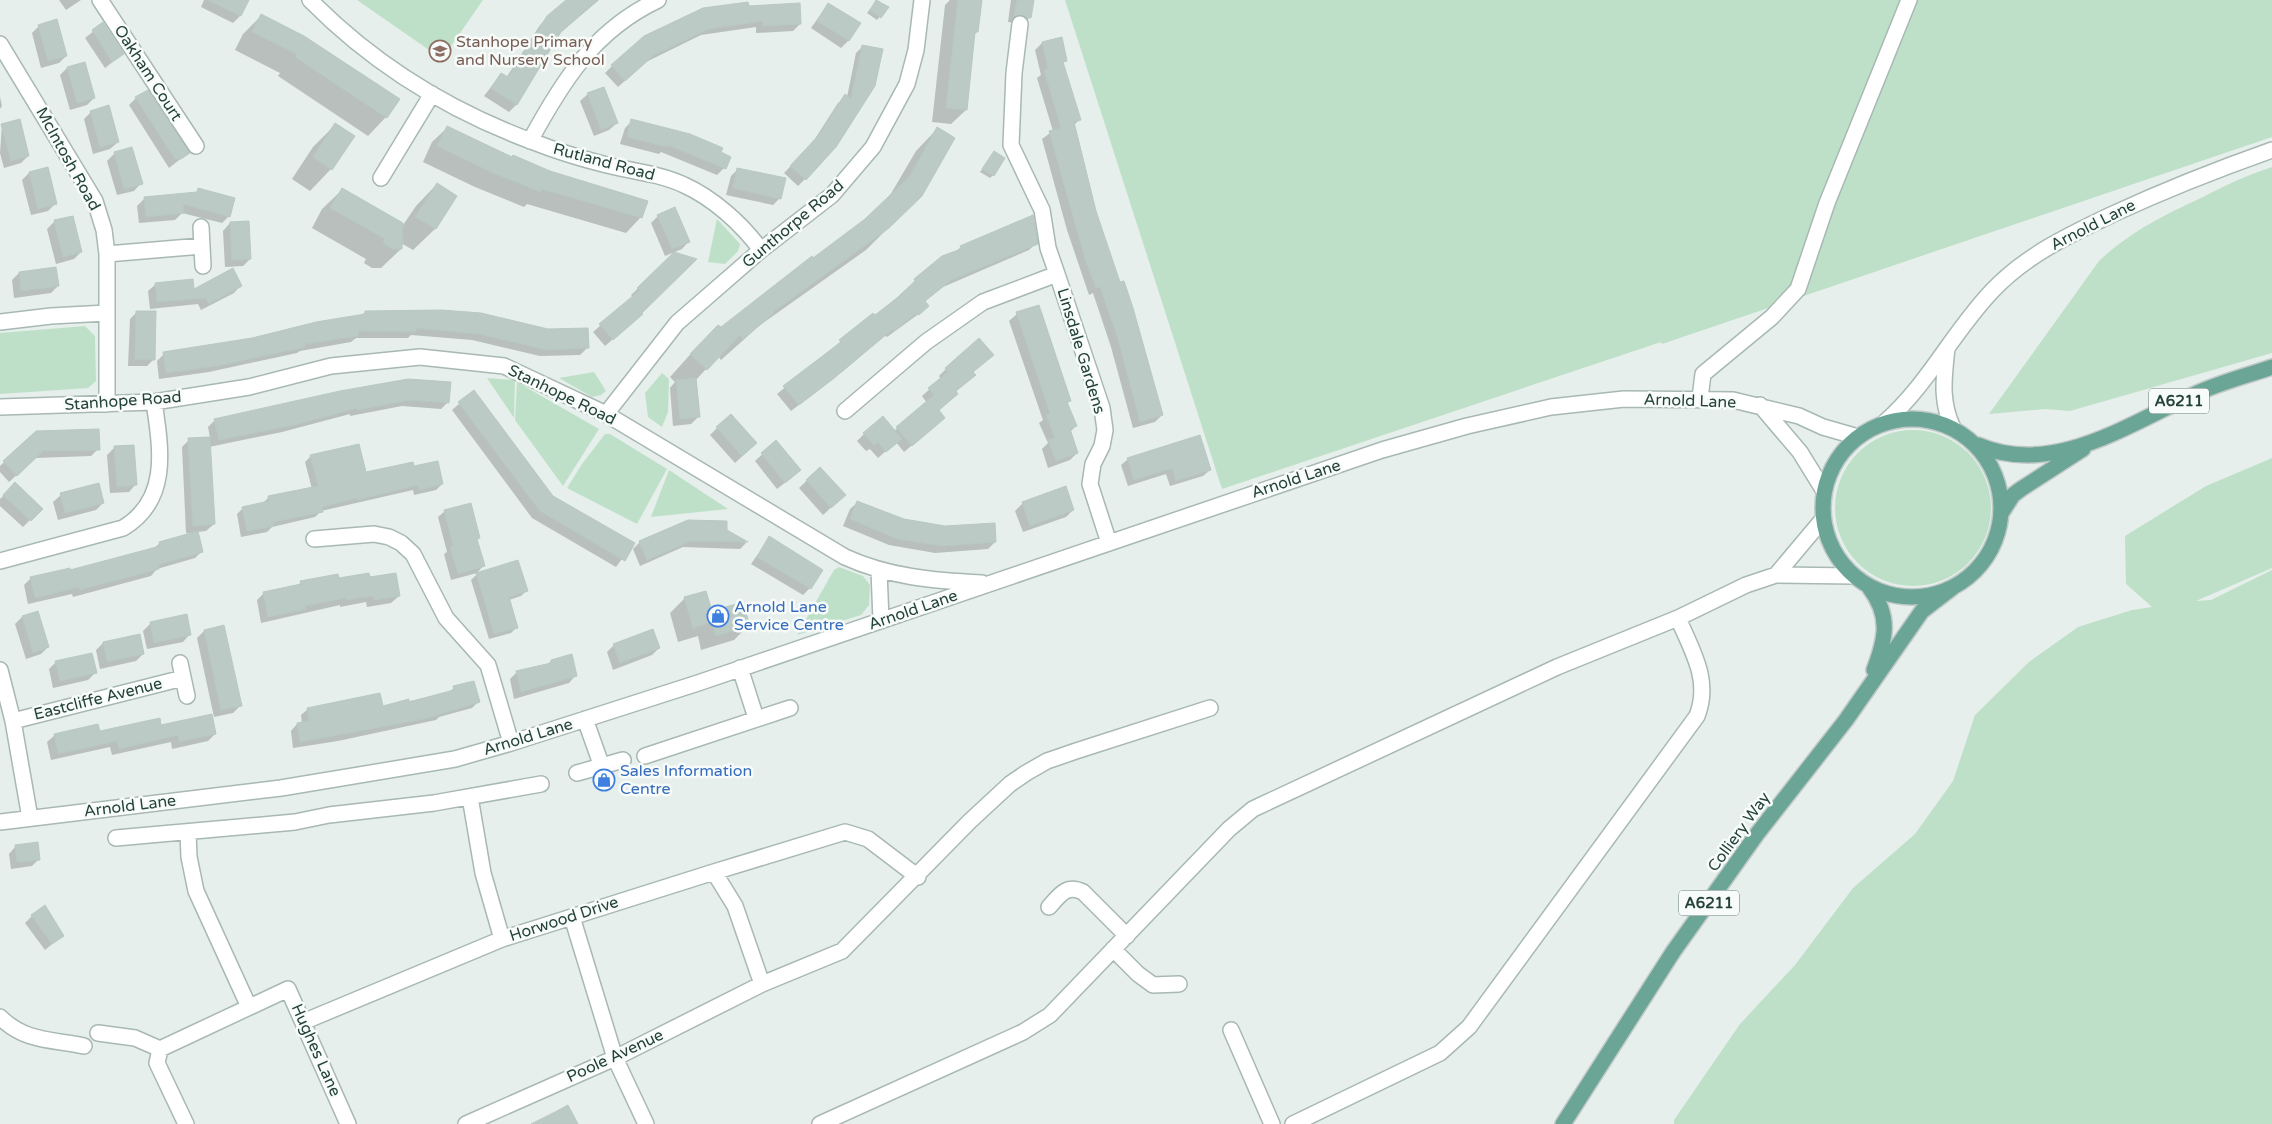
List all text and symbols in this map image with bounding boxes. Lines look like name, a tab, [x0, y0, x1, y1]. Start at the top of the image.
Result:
street label: Oakham Court	[109, 21, 187, 125]
place label: Stanhope Primary and Nursery School	[456, 32, 605, 70]
school or university icon: Stanhope Primary and Nursery School	[428, 39, 452, 63]
street label: McIntosh Road	[31, 104, 105, 214]
street label: Rutland Road	[551, 139, 657, 185]
street label: Gunthorpe Road	[738, 176, 848, 272]
street label: Arnold Lane	[2047, 195, 2139, 255]
street label: Linsdale Gardens	[1052, 286, 1110, 416]
street label: Stanhope Road	[505, 360, 619, 430]
street label: Stanhope Road	[64, 387, 182, 415]
road number: A6211	[2149, 388, 2209, 414]
street label: Arnold Lane	[1643, 389, 1737, 413]
street label: Arnold Lane	[1249, 455, 1343, 503]
street label: Arnold Lane	[866, 585, 960, 635]
place label: Arnold Lane Service Centre	[734, 597, 844, 635]
shop icon: Arnold Lane Service Centre	[706, 604, 730, 628]
street label: Eastcliffe Avenue	[32, 673, 164, 725]
street label: Arnold Lane	[481, 714, 575, 760]
place label: Sales Information Centre	[620, 761, 752, 799]
shop icon: Sales Information Centre	[592, 768, 616, 792]
street label: Colliery Way	[1703, 788, 1775, 876]
street label: Arnold Lane	[83, 790, 177, 822]
road number: A6211	[1679, 890, 1739, 916]
street label: Horwood Drive	[507, 892, 621, 946]
street label: Hughes Lane	[287, 1001, 345, 1099]
street label: Poole Avenue	[563, 1025, 667, 1087]

